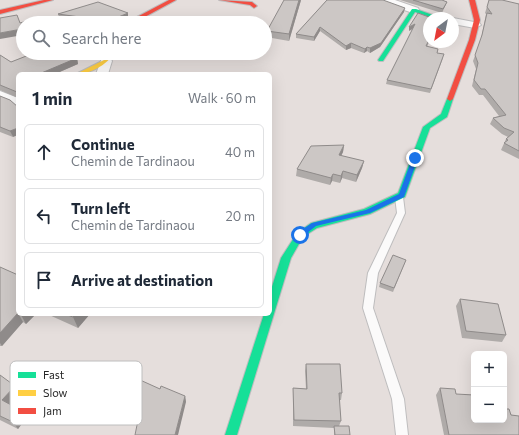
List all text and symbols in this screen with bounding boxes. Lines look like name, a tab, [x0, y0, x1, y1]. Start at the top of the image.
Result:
north arrow	[423, 12, 459, 48]
search box	[16, 16, 272, 60]
icon: search	[30, 27, 52, 49]
text: Search here	[62, 29, 141, 47]
text: 1 min	[32, 88, 72, 109]
text: Walk · 60 m	[188, 90, 256, 106]
text: Continue	[71, 135, 135, 153]
icon: ahead	[33, 141, 55, 163]
text: 40 m	[225, 144, 255, 160]
route end	[406, 149, 424, 167]
text: Chemin de Tardinaou	[71, 153, 195, 169]
text: Turn left	[71, 199, 130, 217]
icon: left	[33, 205, 55, 227]
text: 20 m	[226, 208, 255, 224]
text: Chemin de Tardinaou	[71, 217, 195, 233]
route start	[291, 226, 309, 244]
icon: arrive	[33, 269, 55, 291]
text: Arrive at destination	[71, 271, 213, 289]
map controls	[471, 351, 507, 423]
button: +	[471, 351, 507, 387]
legend	[10, 361, 142, 425]
text: Fast	[43, 368, 65, 381]
text: Slow	[43, 386, 68, 399]
button: −	[471, 387, 507, 423]
text: Jam	[43, 404, 62, 418]

